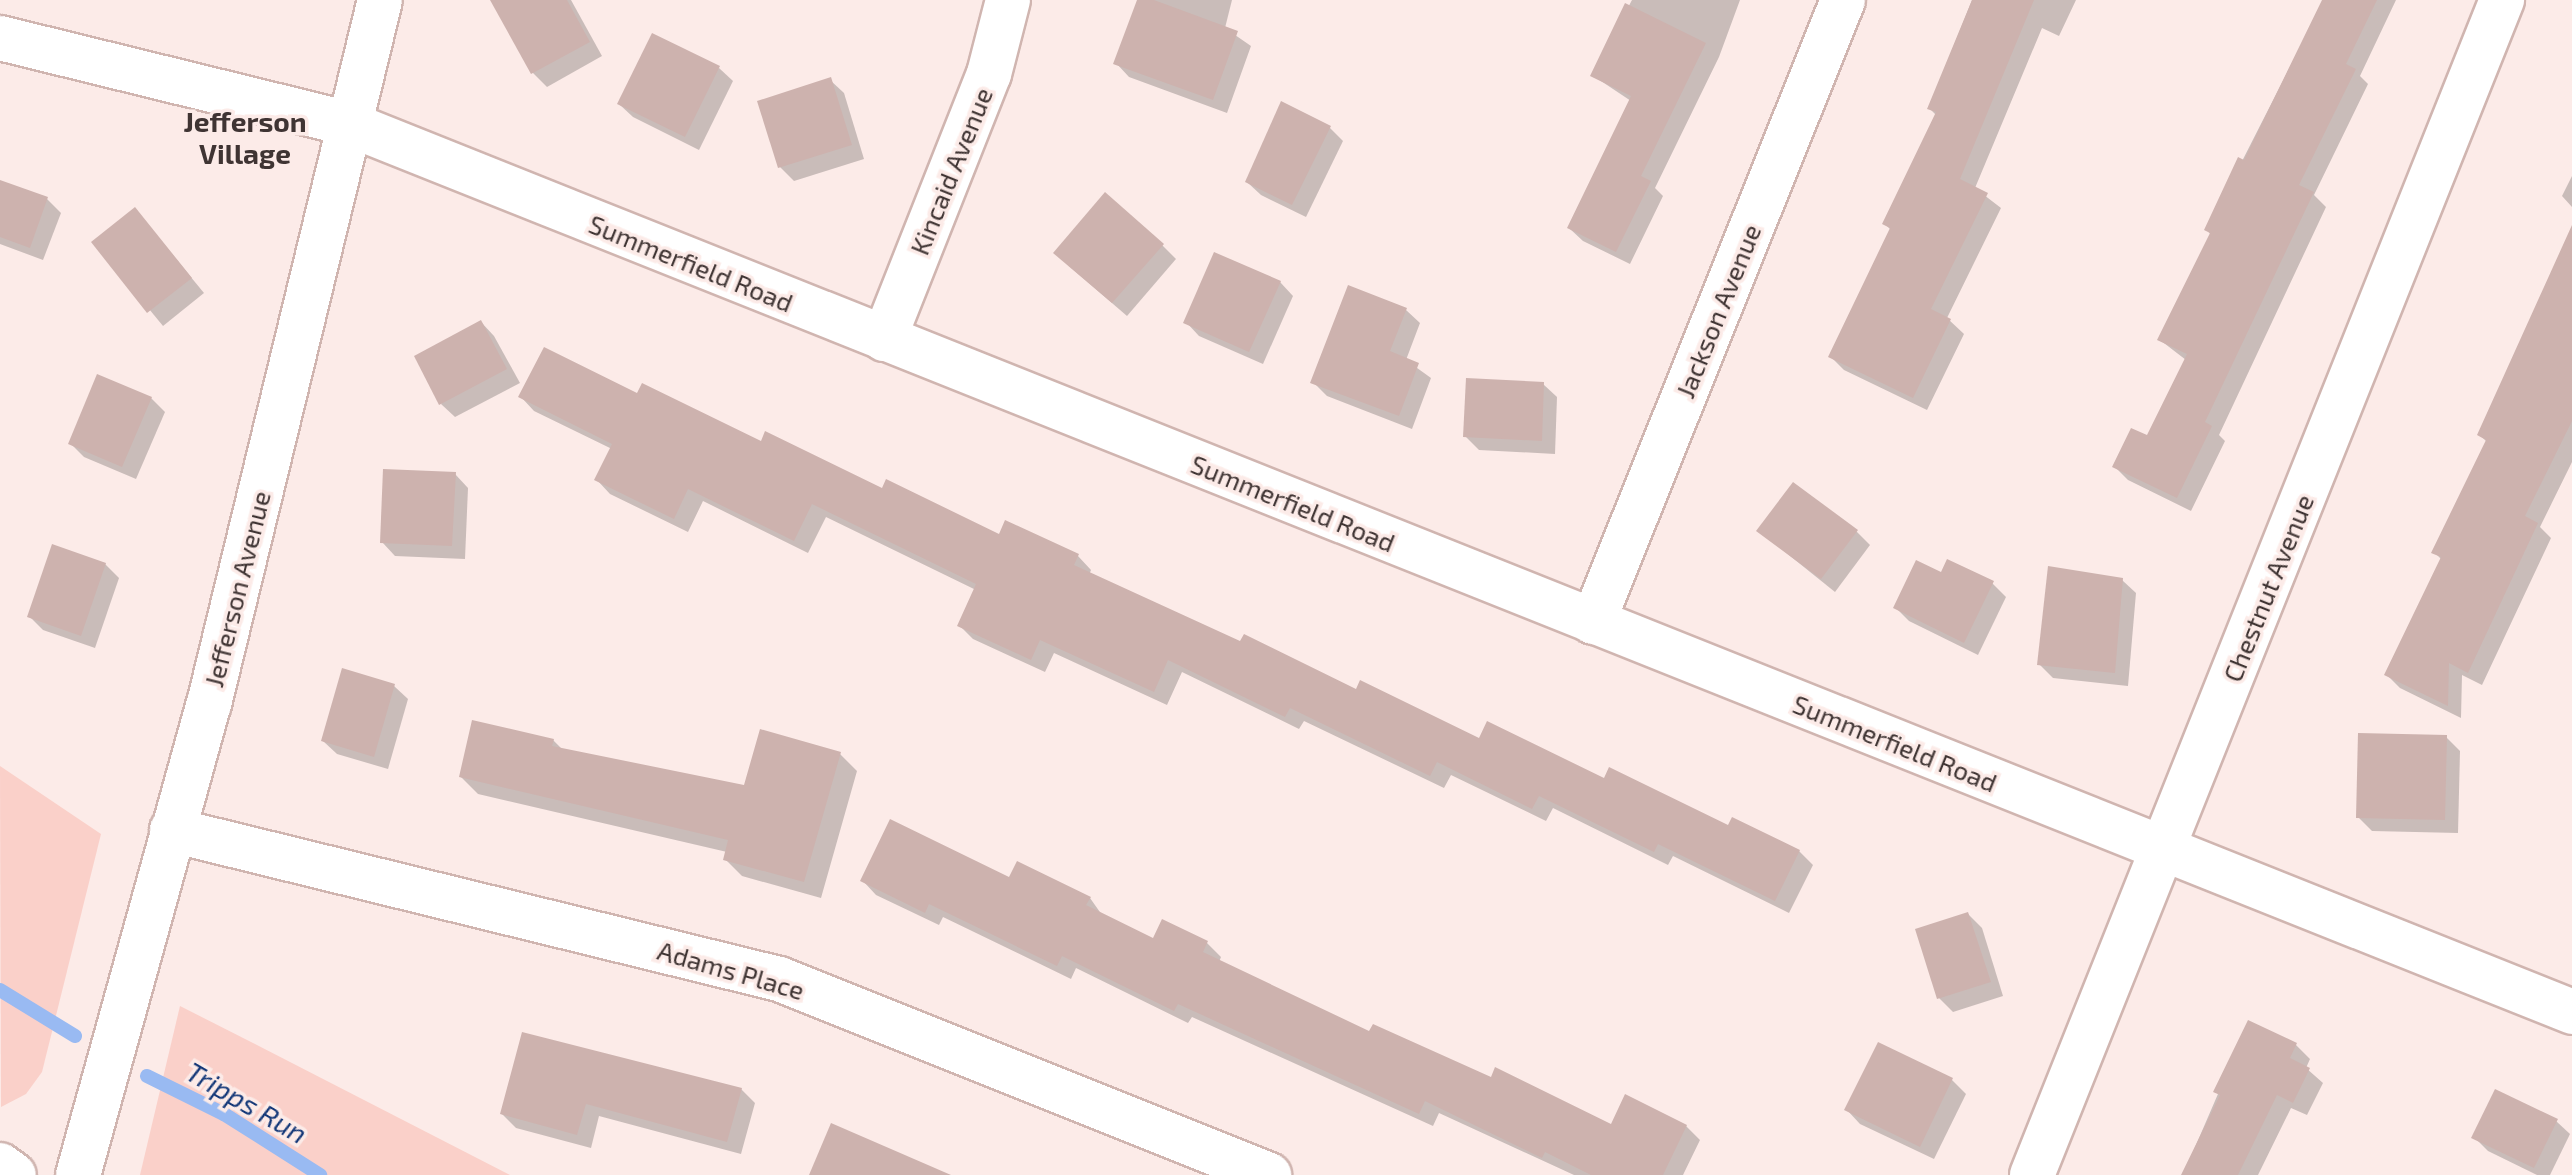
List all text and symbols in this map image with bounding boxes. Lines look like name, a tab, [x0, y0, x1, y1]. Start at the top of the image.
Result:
street label: Kincaid Avenue	[903, 83, 999, 259]
district label: Jefferson Village	[183, 104, 307, 170]
street label: Summerfield Road	[584, 208, 798, 318]
street label: Jackson Avenue	[1669, 219, 1767, 403]
street label: Summerfield Road	[1186, 448, 1400, 558]
street label: Jefferson Avenue	[197, 487, 277, 691]
street label: Chestnut Avenue	[2216, 490, 2320, 686]
street label: Summerfield Road	[1788, 688, 2002, 798]
street label: Adams Place	[654, 934, 808, 1006]
water label: Tripps Run	[181, 1054, 313, 1150]

